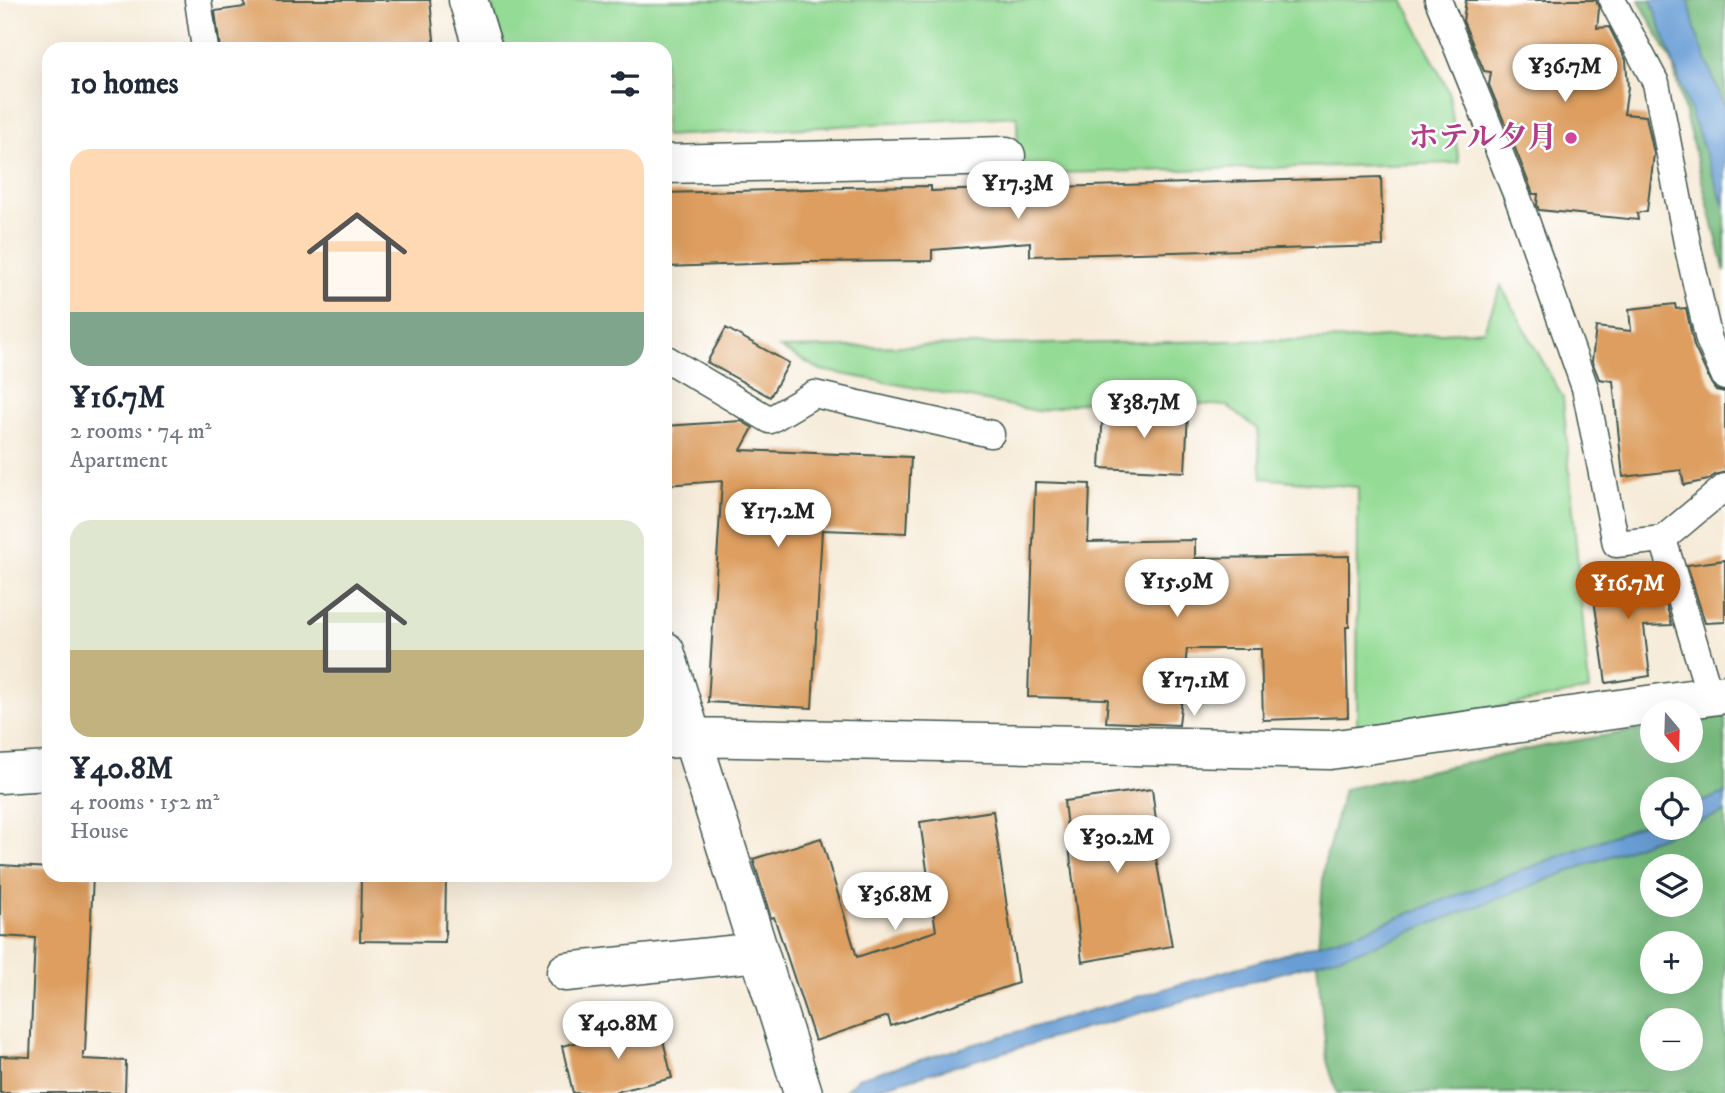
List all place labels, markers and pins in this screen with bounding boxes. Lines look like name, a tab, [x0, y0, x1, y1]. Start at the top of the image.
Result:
pin: ¥36.7M	[1508, 44, 1622, 104]
place label: ホテル夕月	[1409, 120, 1557, 157]
marker: ホテル夕月	[1563, 130, 1579, 146]
pin: ¥17.3M	[961, 162, 1075, 221]
pin: ¥38.7M	[1087, 380, 1201, 440]
pin: ¥17.2M	[721, 490, 835, 549]
pin: ¥15.9M	[1120, 560, 1234, 619]
pin: ¥16.7M	[1571, 562, 1685, 621]
pin: ¥17.1M	[1137, 658, 1251, 718]
pin: ¥30.2M	[1060, 816, 1174, 875]
pin: ¥36.8M	[838, 872, 952, 932]
pin: ¥40.8M	[561, 1002, 675, 1061]

